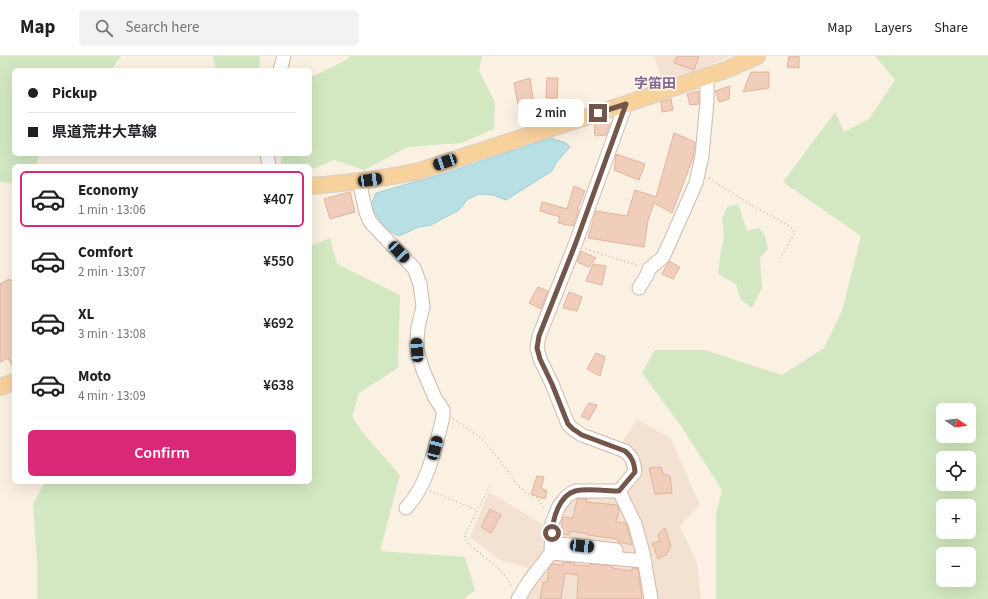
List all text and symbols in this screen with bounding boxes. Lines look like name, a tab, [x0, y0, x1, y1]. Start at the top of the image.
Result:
search box	[79, 10, 359, 46]
text: Map	[20, 14, 55, 41]
icon: search	[93, 17, 115, 39]
text: Search here	[125, 17, 199, 38]
text: Map	[827, 18, 852, 38]
text: Layers	[874, 18, 912, 38]
text: Share	[934, 18, 968, 38]
district label: 字笛田	[634, 74, 676, 94]
text: Pickup	[52, 83, 97, 104]
callout: 2 min	[518, 99, 584, 127]
text: 2 min	[536, 104, 566, 122]
route end	[589, 104, 607, 122]
text: 県道荒井大草線	[52, 122, 157, 143]
car	[432, 152, 458, 172]
car	[357, 172, 383, 188]
text: Economy	[78, 180, 139, 201]
icon: car	[30, 181, 66, 217]
text: ¥407	[263, 189, 294, 210]
text: 1 min · 13:06	[78, 201, 146, 219]
car	[386, 239, 412, 265]
text: Comfort	[78, 242, 133, 263]
icon: car	[30, 243, 66, 279]
text: ¥550	[263, 251, 294, 272]
text: 2 min · 13:07	[78, 263, 146, 281]
text: XL	[78, 304, 94, 325]
icon: car	[30, 305, 66, 341]
text: ¥692	[263, 313, 294, 334]
text: 3 min · 13:08	[78, 325, 146, 343]
car	[410, 338, 424, 362]
text: Moto	[78, 366, 111, 387]
icon: car	[30, 367, 66, 403]
text: ¥638	[263, 375, 294, 396]
text: 4 min · 13:09	[78, 387, 146, 405]
north arrow	[936, 403, 976, 443]
map controls	[936, 403, 976, 587]
button: Confirm	[28, 430, 296, 476]
car	[426, 435, 444, 461]
button: locate	[936, 451, 976, 491]
button: +	[936, 499, 976, 539]
route start	[543, 524, 561, 542]
car	[569, 539, 595, 553]
button: −	[936, 547, 976, 587]

